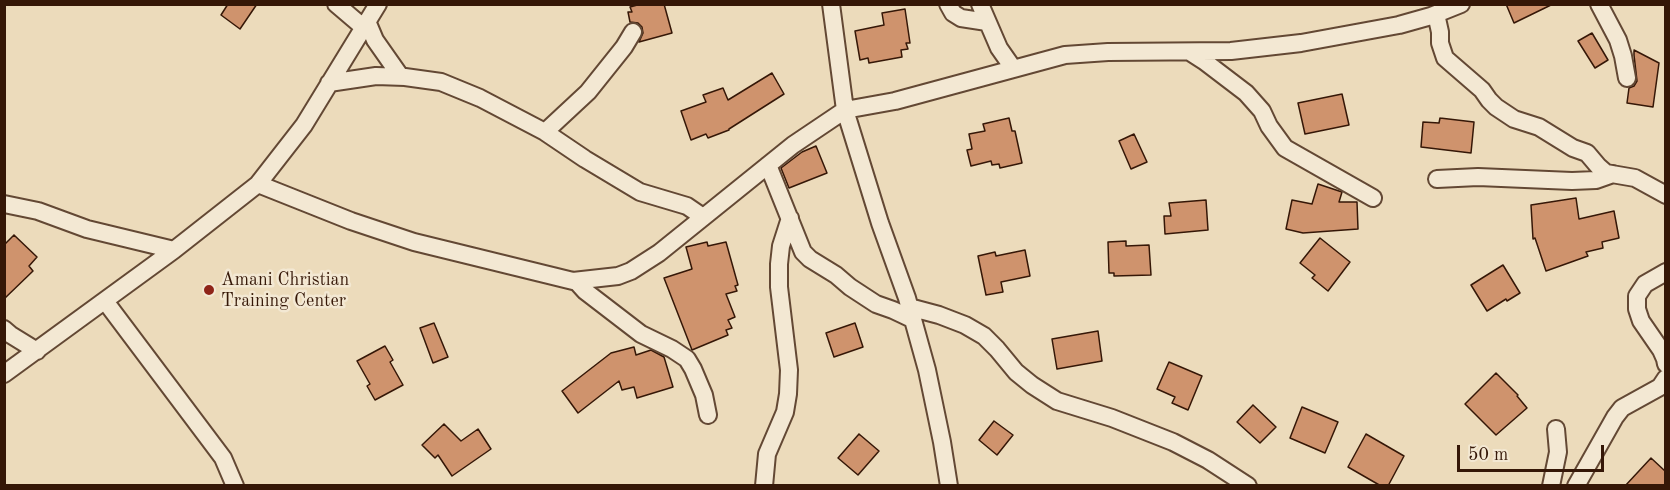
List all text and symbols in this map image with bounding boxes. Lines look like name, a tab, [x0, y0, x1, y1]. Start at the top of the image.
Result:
place label: Amani Christian Training Center	[221, 269, 349, 312]
marker: Amani Christian Training Center	[202, 283, 216, 297]
scale bar	[1460, 433, 1607, 471]
text: 50 m	[1468, 446, 1508, 464]

